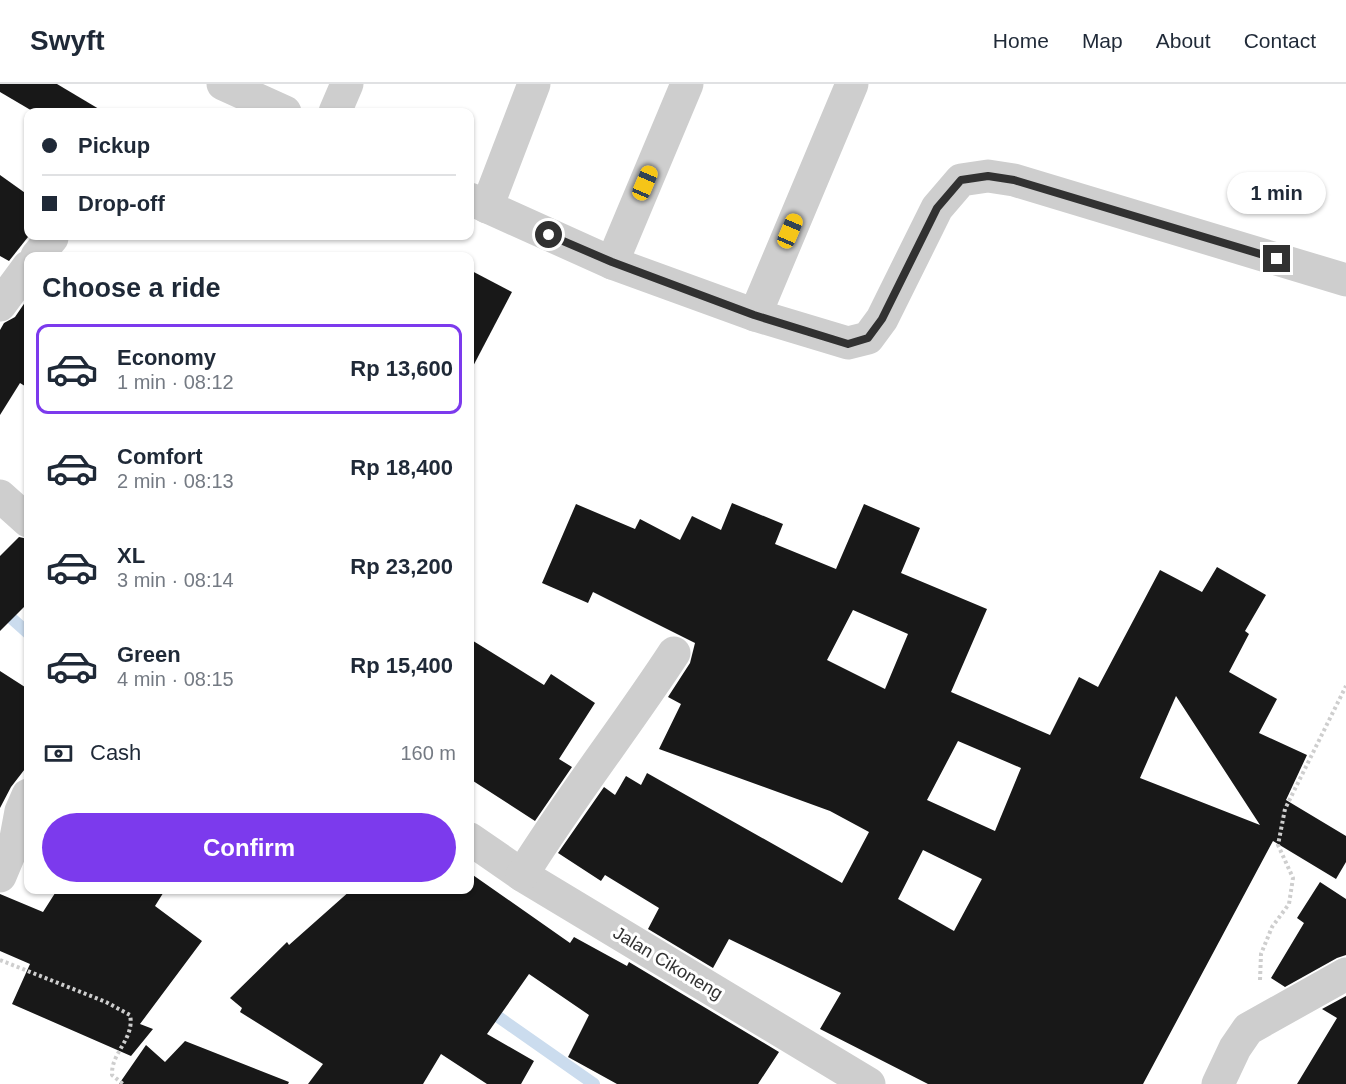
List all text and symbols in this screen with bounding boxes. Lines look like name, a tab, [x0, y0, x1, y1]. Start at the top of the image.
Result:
text: Swyft	[30, 25, 105, 56]
text: Home	[993, 29, 1049, 52]
text: Map	[1082, 29, 1123, 52]
text: About	[1156, 29, 1211, 52]
text: Contact	[1244, 29, 1316, 52]
text: Pickup	[78, 133, 150, 158]
car	[630, 163, 660, 203]
callout: 1 min	[1228, 172, 1326, 214]
text: 1 min	[1250, 182, 1303, 204]
text: Drop-off	[78, 191, 165, 216]
car	[775, 211, 805, 251]
route start	[535, 221, 562, 248]
route end	[1263, 245, 1290, 272]
text: Choose a ride	[42, 273, 221, 303]
icon: car	[45, 342, 99, 396]
text: Economy	[117, 345, 216, 370]
text: Rp 13,600	[350, 356, 453, 381]
text: 1 min · 08:12	[117, 371, 234, 393]
icon: car	[45, 441, 99, 495]
text: Comfort	[117, 444, 203, 469]
text: Rp 18,400	[350, 455, 453, 480]
text: 2 min · 08:13	[117, 470, 234, 492]
icon: car	[45, 540, 99, 594]
text: XL	[117, 543, 145, 568]
text: Rp 23,200	[350, 554, 453, 579]
text: 3 min · 08:14	[117, 569, 234, 591]
icon: car	[45, 639, 99, 693]
text: Green	[117, 642, 181, 667]
text: Rp 15,400	[350, 653, 453, 678]
text: 4 min · 08:15	[117, 668, 234, 690]
icon: cash	[42, 737, 75, 770]
text: Cash	[90, 740, 141, 765]
text: 160 m	[400, 742, 456, 764]
button: Confirm	[42, 813, 456, 882]
street label: Jalan Cikoneng	[610, 922, 726, 1004]

